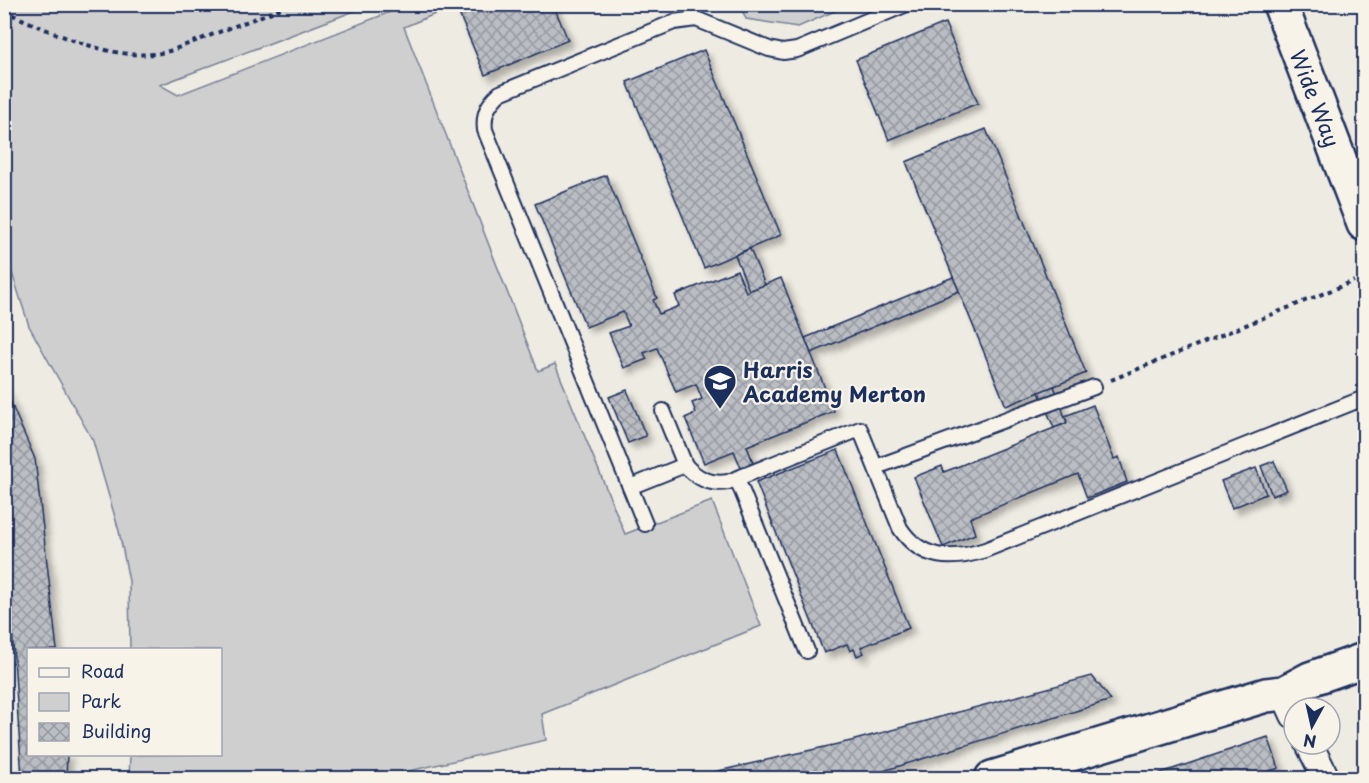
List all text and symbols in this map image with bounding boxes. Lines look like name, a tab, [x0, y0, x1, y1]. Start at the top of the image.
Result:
street label: Wide Way	[1283, 45, 1349, 151]
place label: Harris Academy Merton	[742, 353, 926, 409]
school or university icon: Harris Academy Merton	[702, 363, 738, 410]
legend	[27, 648, 222, 756]
text: Road	[81, 657, 125, 684]
text: Park	[81, 687, 121, 714]
north arrow	[1282, 696, 1342, 756]
text: Building	[81, 717, 151, 744]
text: N	[1302, 729, 1318, 755]

